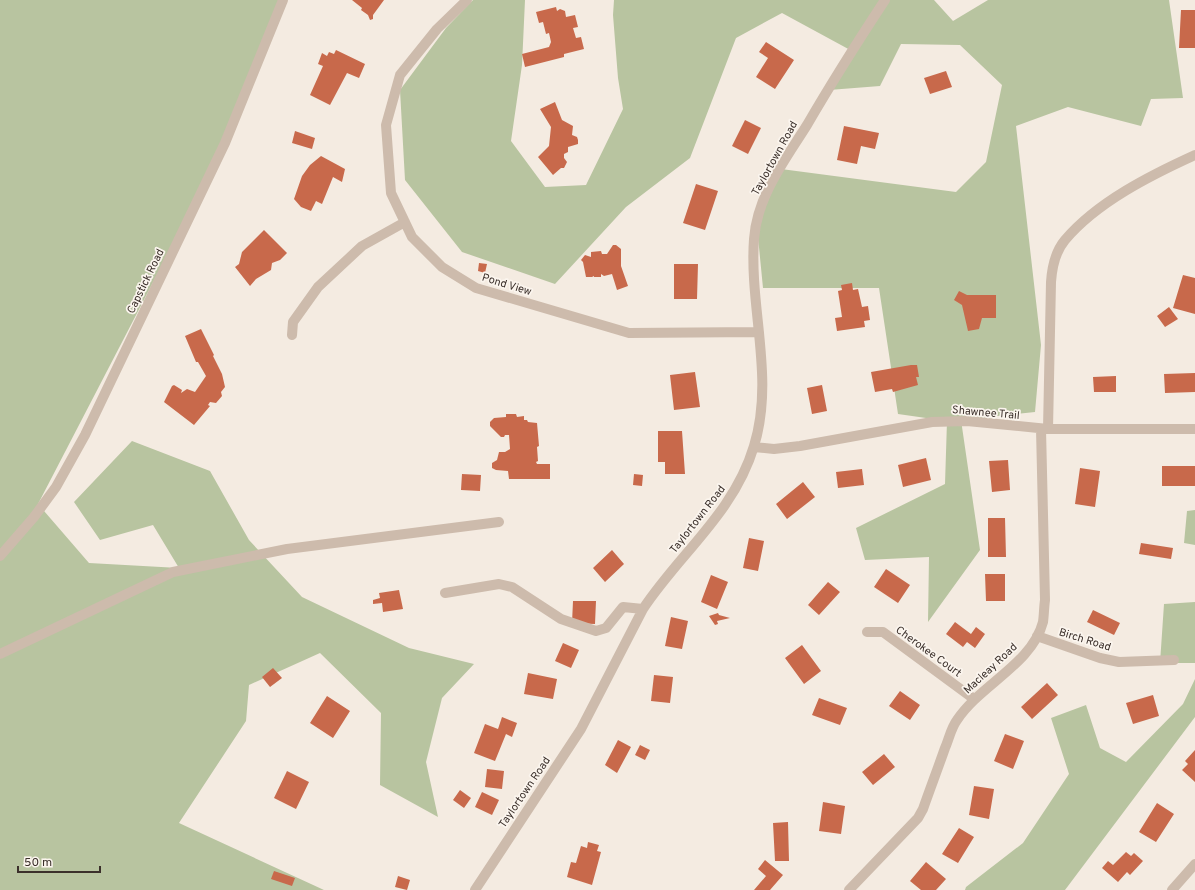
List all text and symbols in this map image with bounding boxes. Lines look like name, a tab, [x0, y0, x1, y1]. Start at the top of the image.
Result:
street label: Taylortown Road	[749, 119, 801, 198]
street label: Capstick Road	[124, 247, 168, 316]
street label: Pond View	[480, 271, 533, 299]
street label: Shawnee Trail	[951, 403, 1020, 423]
street label: Taylortown Road	[667, 483, 729, 557]
street label: Cherokee Court	[893, 623, 964, 680]
street label: Birch Road	[1057, 625, 1112, 655]
street label: Macleay Road	[961, 640, 1020, 697]
street label: Taylortown Road	[496, 754, 554, 831]
scale bar	[18, 848, 100, 874]
text: 50 m	[24, 855, 52, 871]

